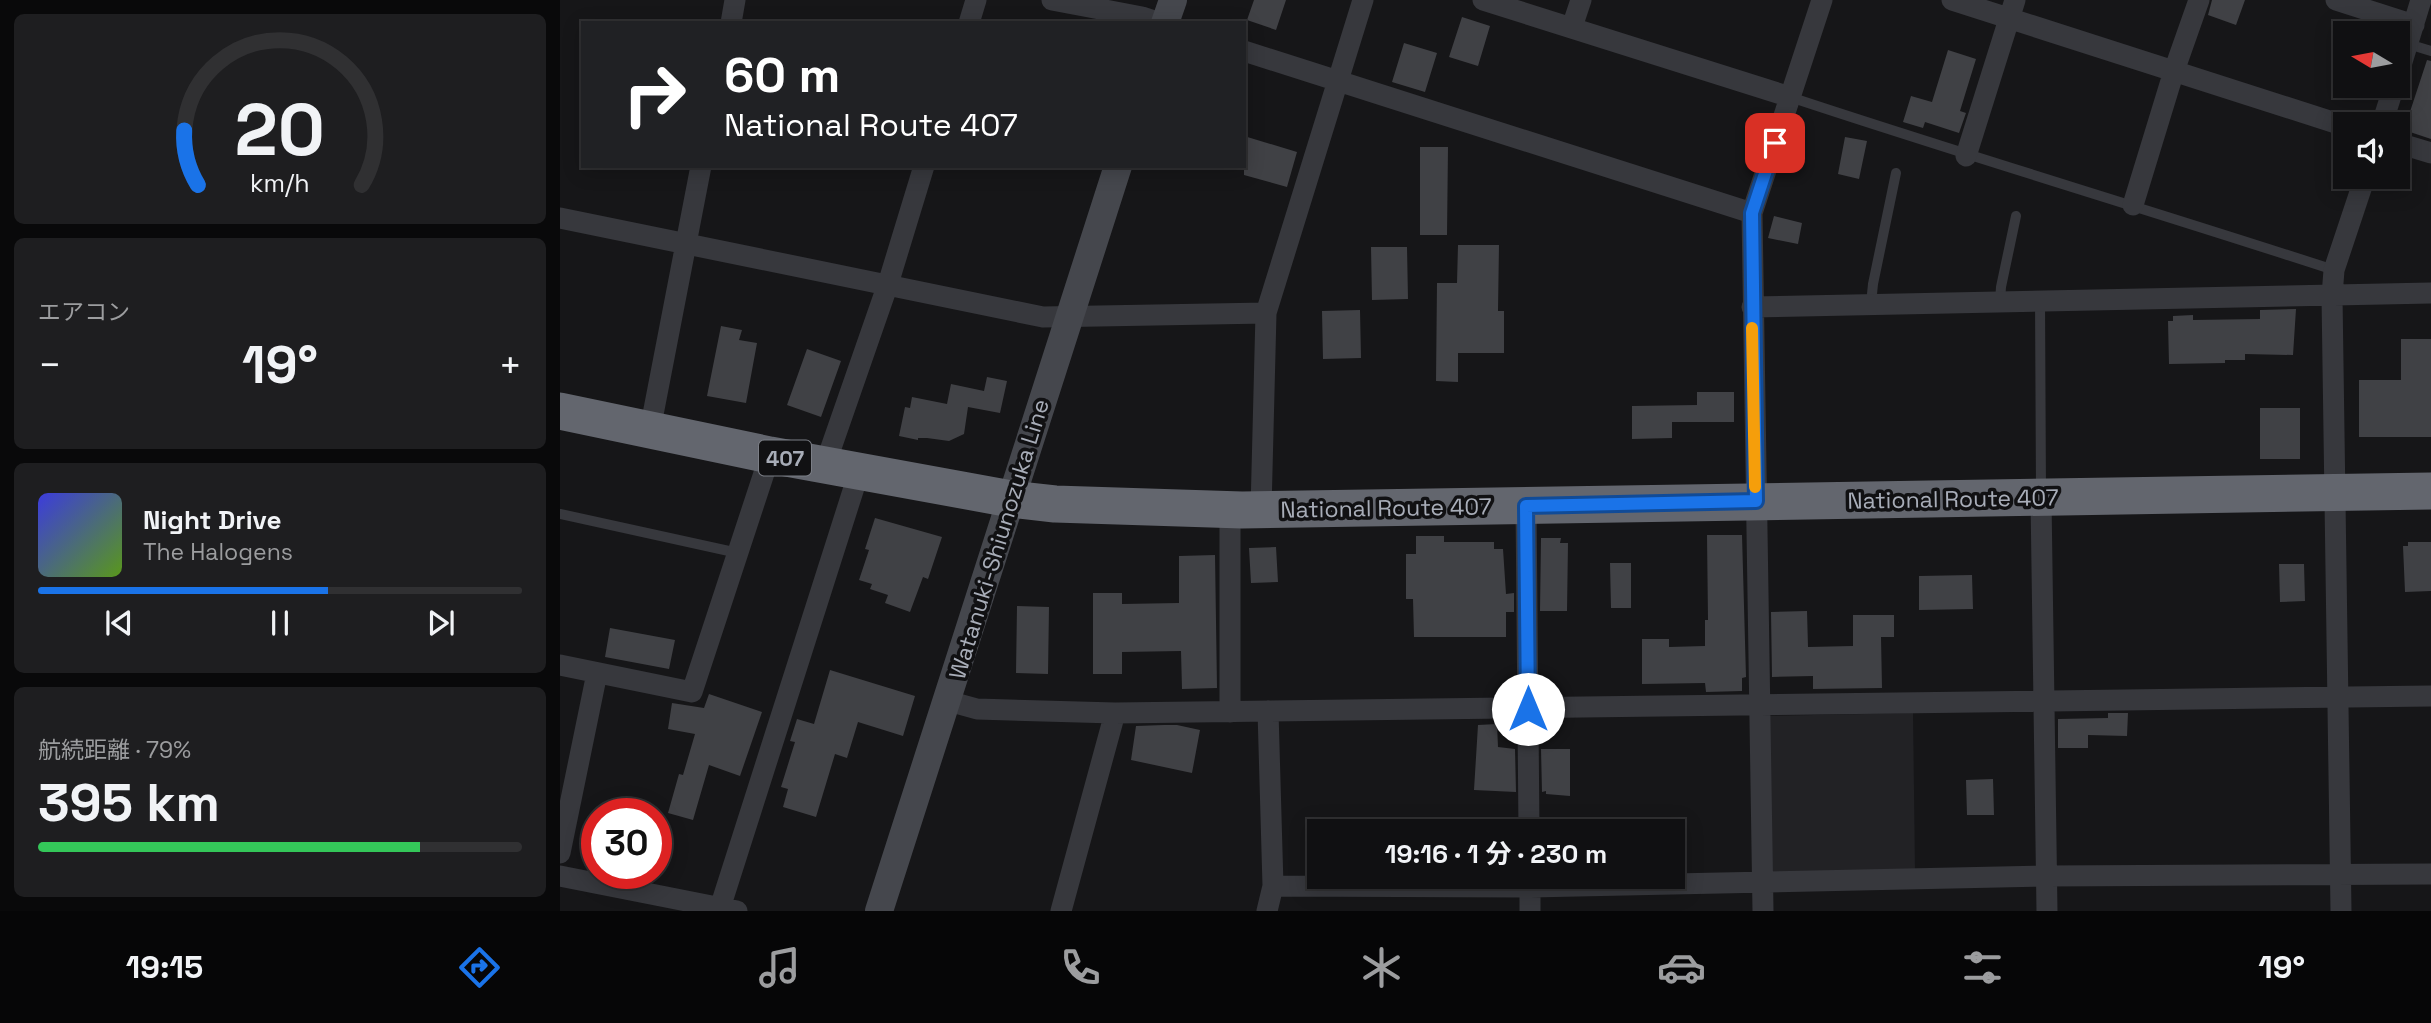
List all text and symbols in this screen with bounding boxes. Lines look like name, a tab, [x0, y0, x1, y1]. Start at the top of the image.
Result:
north arrow	[2333, 21, 2410, 98]
map controls	[2333, 21, 2410, 189]
text: 60 m	[724, 44, 840, 106]
icon: right	[609, 49, 700, 140]
text: 20	[235, 84, 325, 177]
text: National Route 407	[724, 105, 1018, 145]
button: sound	[2333, 112, 2410, 189]
pin	[1745, 113, 1805, 173]
icon: arrive	[1756, 124, 1794, 162]
text: km/h	[250, 167, 310, 199]
text: エアコン	[38, 297, 130, 327]
text: 19°	[242, 332, 318, 398]
text: −	[38, 341, 62, 389]
text: +	[498, 341, 522, 389]
street label: Watanuki-Shiunozuka Line	[942, 395, 1056, 683]
road number: 407	[759, 440, 811, 476]
street label: National Route 407	[1847, 482, 2059, 516]
street label: National Route 407	[1280, 491, 1492, 525]
text: Night Drive	[143, 503, 281, 537]
text: The Halogens	[143, 537, 293, 567]
icon: previous	[100, 604, 138, 642]
icon: pause	[261, 604, 299, 642]
icon: next	[422, 604, 460, 642]
position arrow	[1491, 672, 1565, 746]
text: 航続距離 · 79%	[38, 735, 191, 765]
text: 395 km	[38, 770, 220, 836]
speed limit sign: 30	[581, 798, 672, 889]
text: 19:16 · 1 分 · 230 m	[1385, 837, 1607, 871]
icon: directions	[455, 943, 504, 992]
icon: music	[755, 943, 804, 992]
icon: phone	[1056, 943, 1105, 992]
icon: climate	[1357, 943, 1406, 992]
icon: car	[1657, 943, 1706, 992]
icon: filters	[1958, 943, 2007, 992]
text: 19:15	[126, 947, 203, 987]
text: 19°	[2258, 947, 2305, 987]

